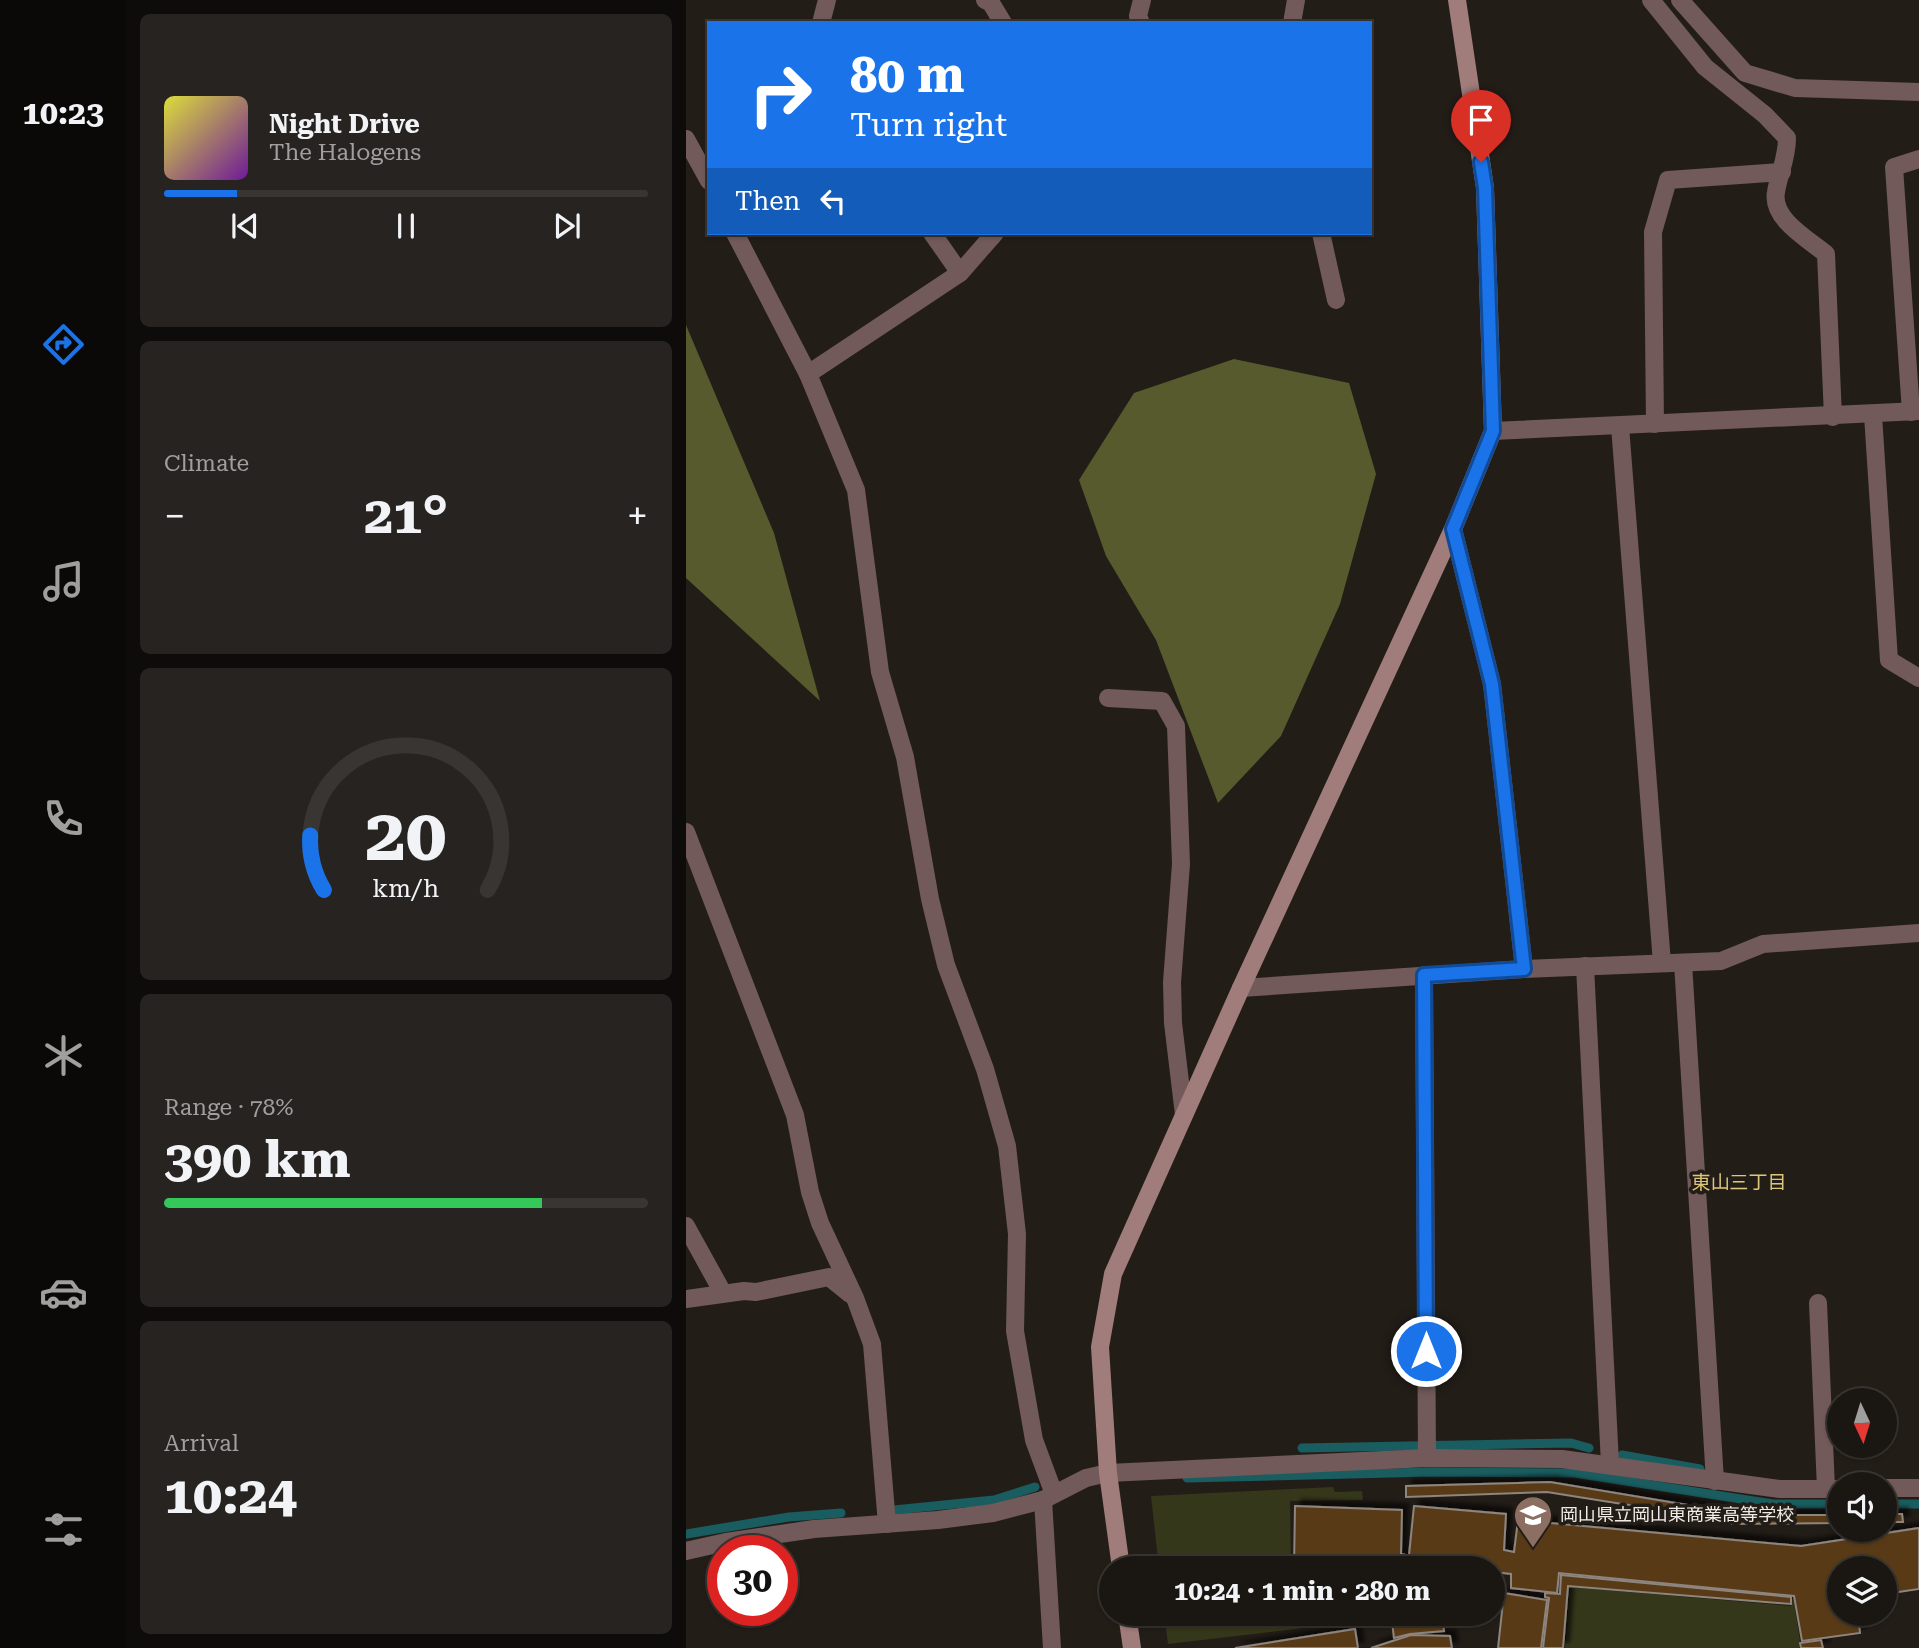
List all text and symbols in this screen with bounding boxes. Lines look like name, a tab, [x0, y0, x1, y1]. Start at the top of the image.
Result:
text: 80 m	[850, 47, 965, 104]
icon: right	[735, 49, 826, 140]
pin	[1451, 90, 1511, 162]
text: 10:23	[22, 94, 104, 132]
icon: arrive	[1462, 101, 1500, 139]
text: Turn right	[850, 106, 1007, 144]
text: Night Drive	[269, 109, 420, 139]
text: The Halogens	[269, 139, 421, 166]
icon: left	[814, 182, 852, 220]
text: Then	[735, 186, 800, 216]
icon: previous	[226, 207, 264, 245]
icon: pause	[387, 207, 425, 245]
icon: next	[548, 207, 586, 245]
icon: directions	[39, 320, 88, 369]
text: Climate	[164, 450, 249, 477]
text: 21°	[364, 485, 448, 546]
text: −	[164, 494, 185, 538]
text: +	[627, 494, 648, 538]
icon: music	[39, 557, 88, 606]
text: 20	[365, 793, 447, 878]
icon: phone	[39, 794, 88, 843]
text: km/h	[373, 874, 439, 903]
icon: climate	[39, 1031, 88, 1080]
text: Range · 78%	[164, 1094, 293, 1121]
text: 390 km	[164, 1129, 351, 1190]
district label: 東山三丁目	[1691, 1171, 1787, 1194]
icon: car	[39, 1268, 88, 1317]
position arrow	[1389, 1314, 1463, 1388]
north arrow	[1827, 1388, 1897, 1458]
map controls	[1827, 1388, 1897, 1626]
text: Arrival	[164, 1430, 239, 1457]
text: 10:24	[164, 1465, 297, 1526]
button: sound	[1827, 1472, 1897, 1542]
school or university icon: 岡山県立岡山東商業高等学校	[1512, 1494, 1554, 1549]
place label: 岡山県立岡山東商業高等学校	[1560, 1504, 1794, 1525]
icon: filters	[39, 1505, 88, 1554]
speed limit sign: 30	[707, 1535, 798, 1626]
button: layers	[1827, 1556, 1897, 1626]
text: 10:24 · 1 min · 280 m	[1174, 1576, 1430, 1606]

